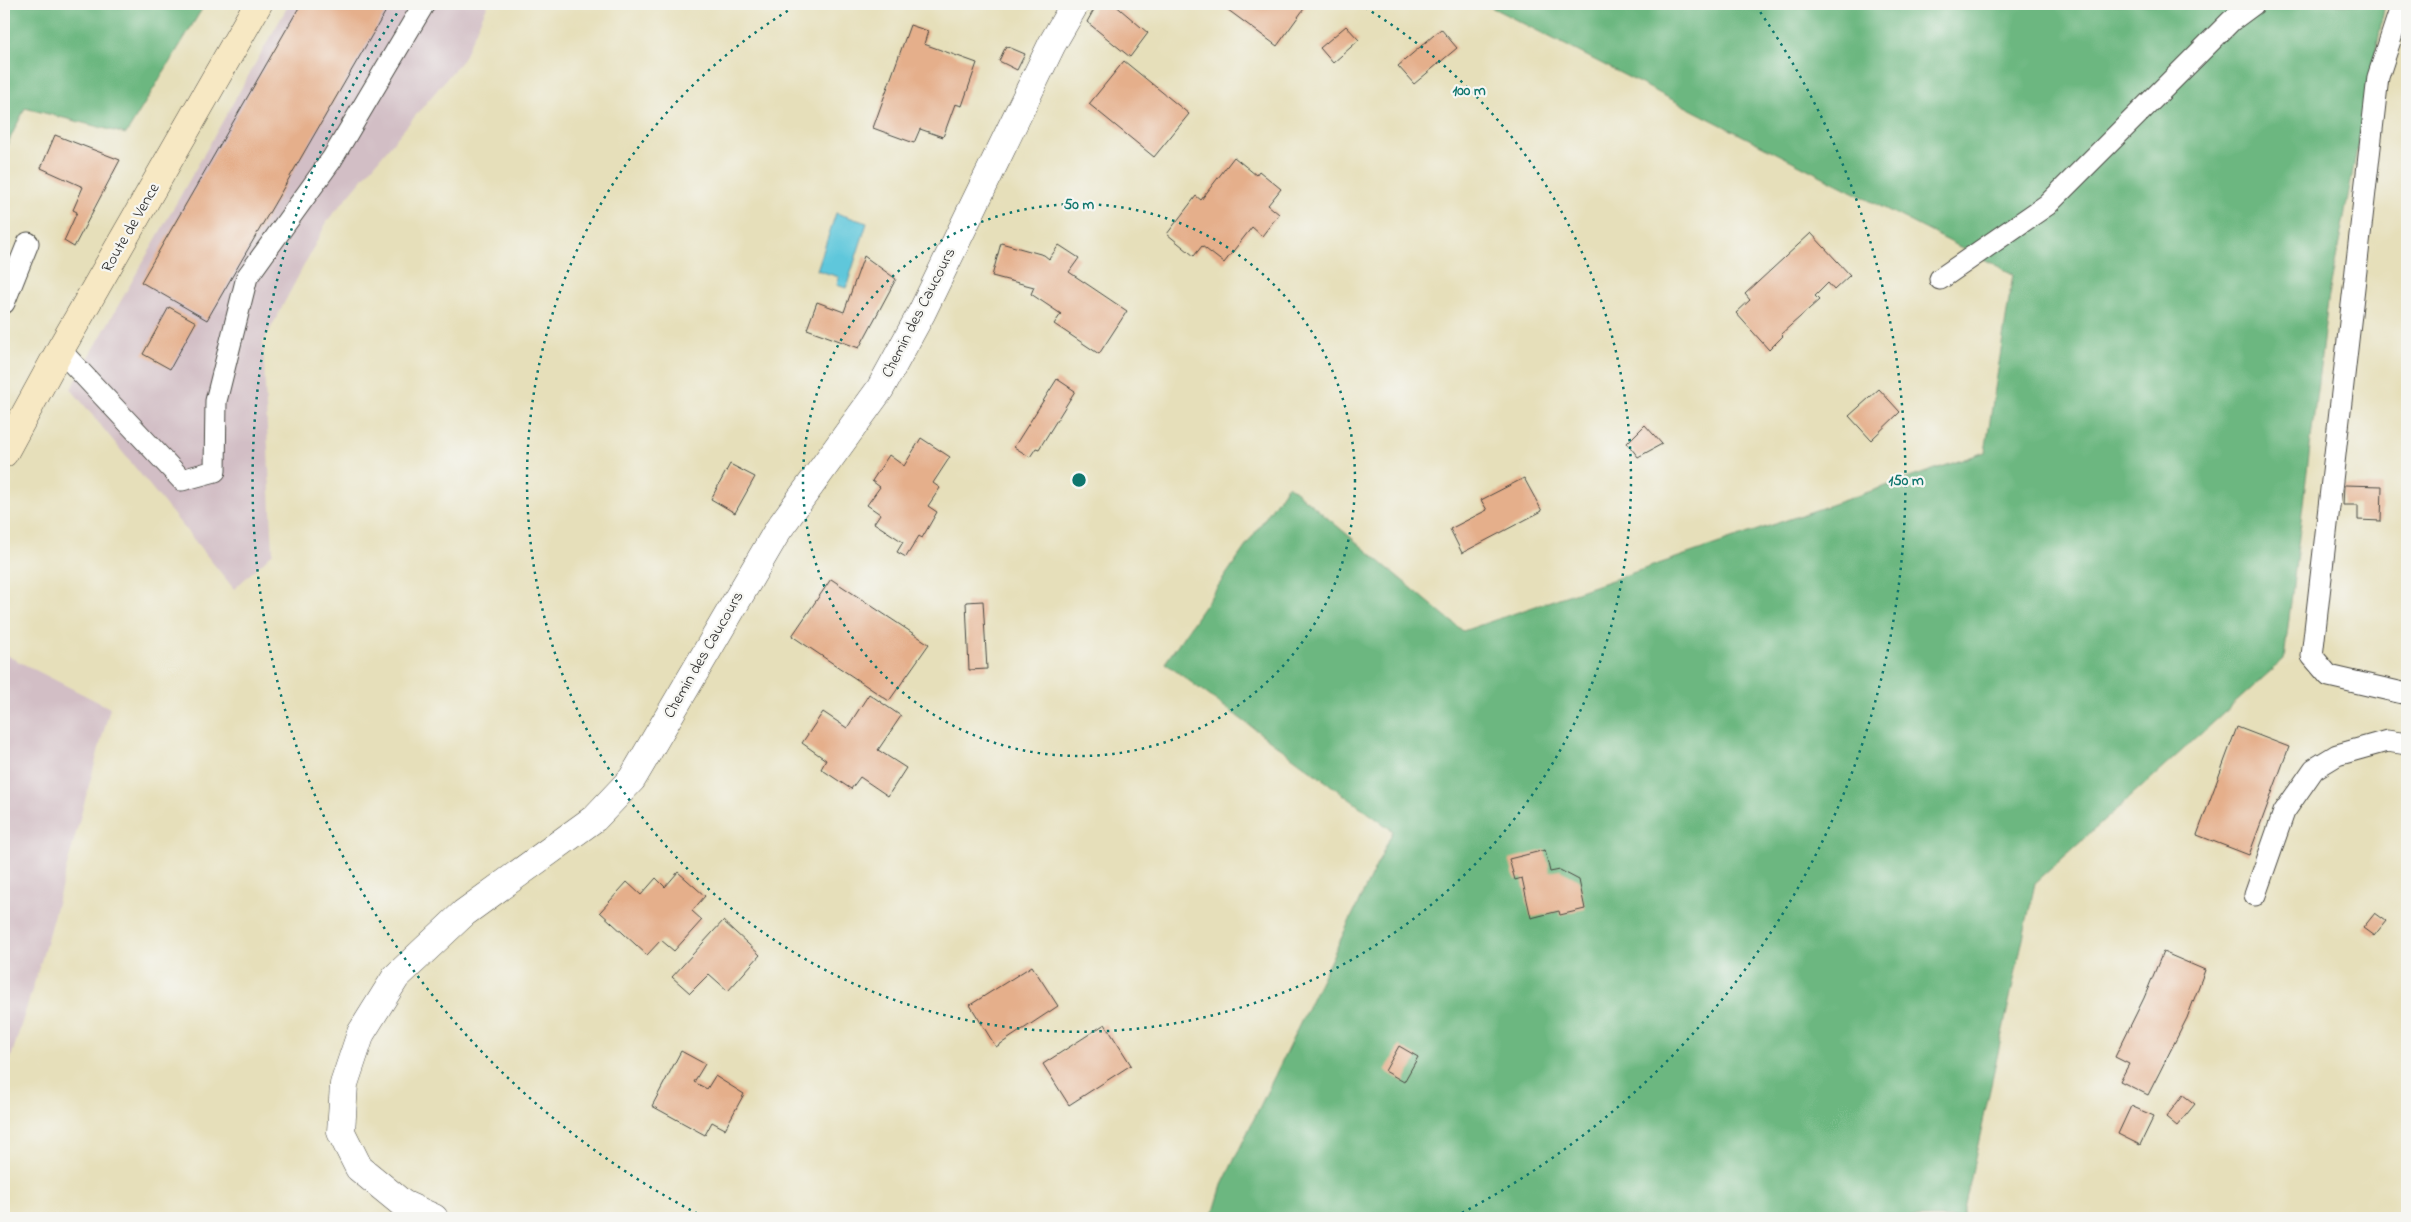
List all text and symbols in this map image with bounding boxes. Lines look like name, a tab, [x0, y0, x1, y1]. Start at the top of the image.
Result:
text: 100 m	[1452, 80, 1486, 102]
street label: Route de Vence	[96, 178, 167, 277]
text: 50 m	[1064, 194, 1095, 216]
street label: Chemin des Caucours	[876, 244, 962, 382]
text: 150 m	[1888, 470, 1924, 492]
centre of rings	[1070, 471, 1088, 489]
street label: Chemin des Caucours	[658, 587, 750, 723]

